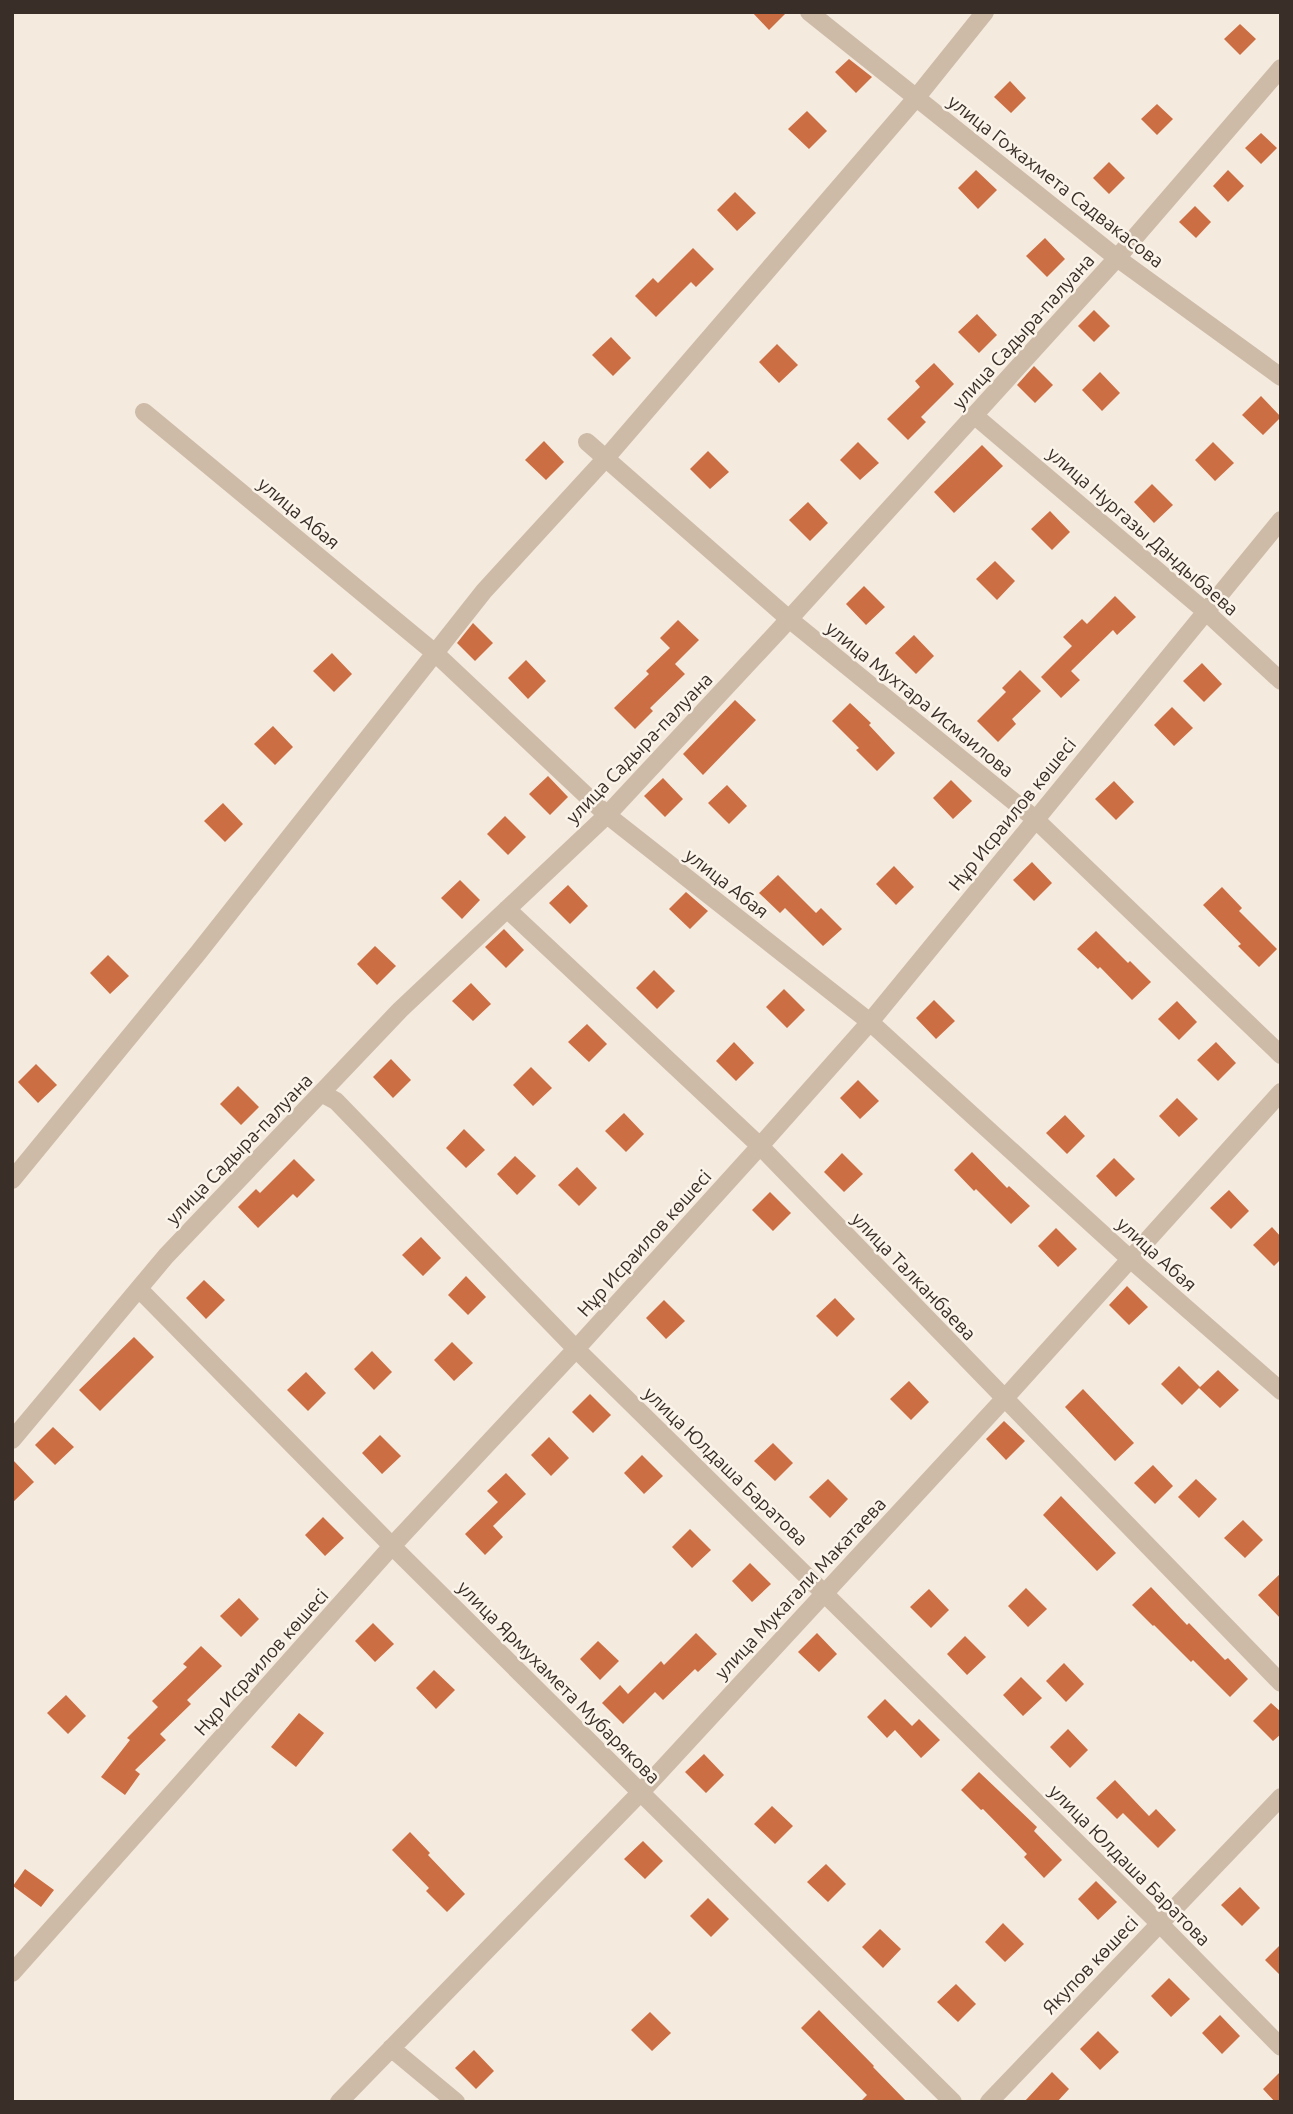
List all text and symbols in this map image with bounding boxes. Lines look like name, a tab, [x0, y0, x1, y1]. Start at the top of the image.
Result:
street label: улица Гожахмета Садвакасова	[944, 90, 1168, 272]
street label: улица Садыра-палуана	[948, 249, 1098, 413]
street label: улица Нургазы Дандыбаева	[1043, 442, 1243, 620]
street label: улица Абая	[254, 472, 344, 554]
street label: улица Мухтара Исмаилова	[822, 616, 1018, 782]
street label: улица Садыра-палуана	[561, 668, 717, 828]
street label: Нұр Исраилов көшесі	[944, 733, 1080, 895]
street label: улица Абая	[681, 844, 773, 922]
street label: улица Садыра-палуана	[161, 1069, 317, 1229]
street label: Нұр Исраилов көшесі	[572, 1165, 716, 1321]
street label: улица Талканбаева	[847, 1207, 981, 1345]
street label: улица Абая	[1113, 1212, 1201, 1296]
street label: улица Юлдаша Баратова	[640, 1382, 812, 1550]
street label: улица Мукагали Макатаева	[710, 1493, 890, 1683]
street label: улица Ярмухамета Мубарякова	[453, 1576, 665, 1788]
street label: Нұр Исраилов көшесі	[189, 1584, 333, 1740]
street label: улица Юлдаша Баратова	[1045, 1780, 1215, 1950]
street label: Якупов көшесі	[1038, 1911, 1142, 2019]

